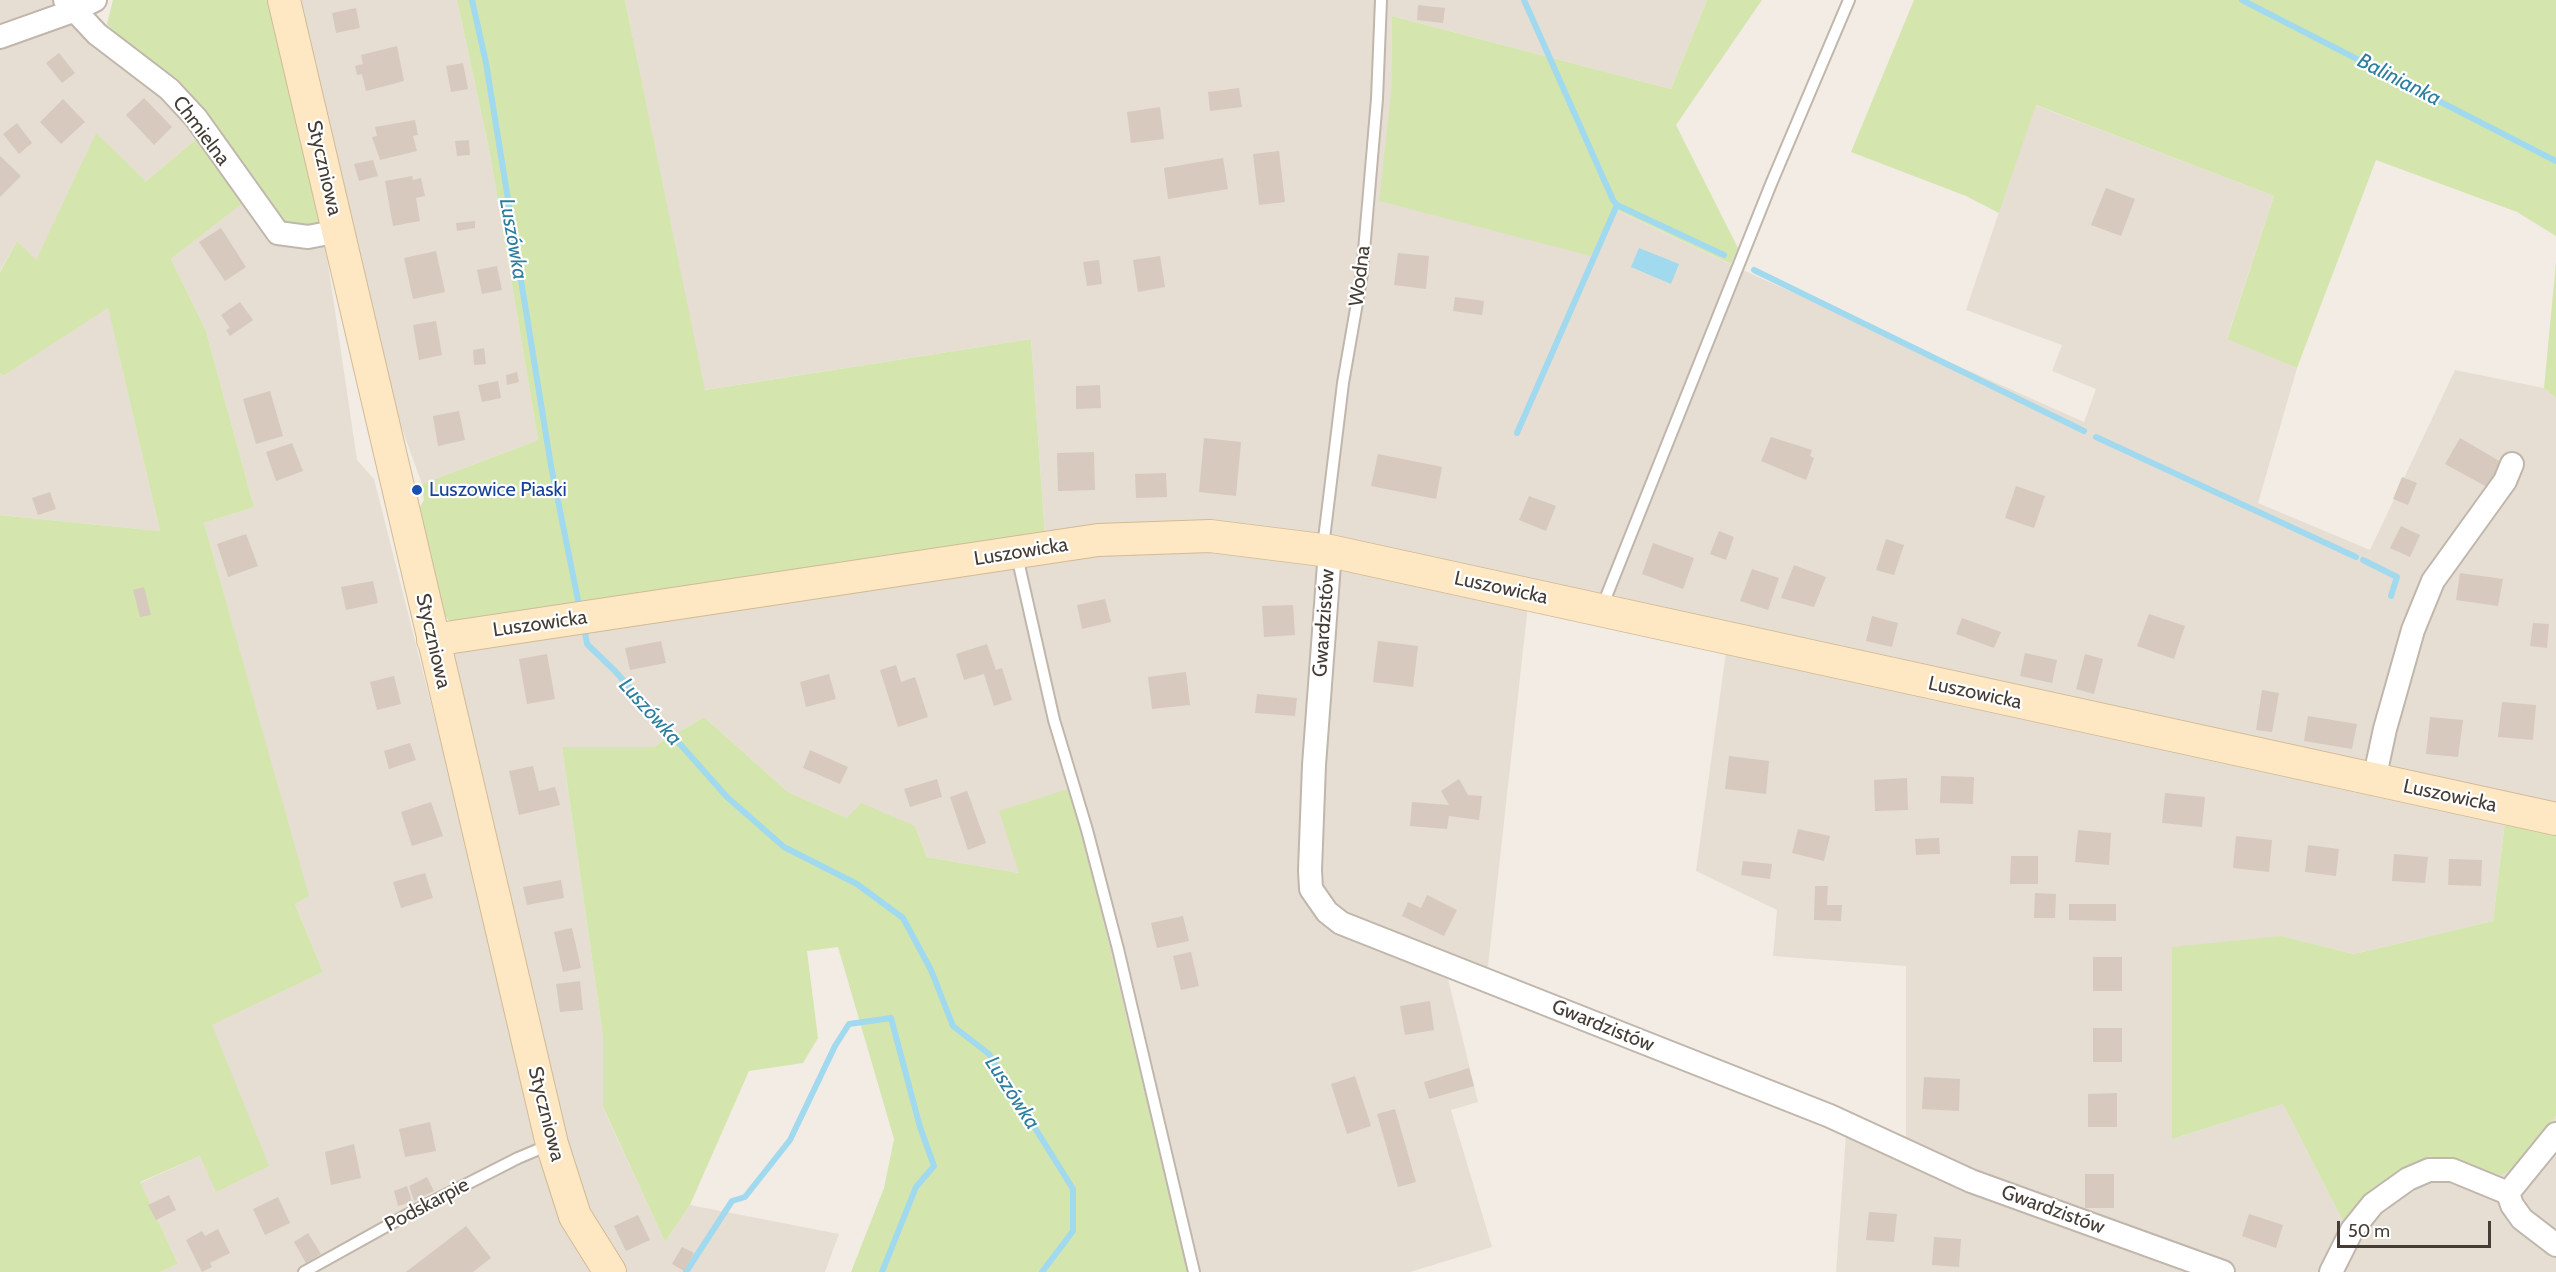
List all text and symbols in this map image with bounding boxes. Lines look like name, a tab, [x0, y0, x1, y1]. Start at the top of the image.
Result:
water label: Balinianka	[2353, 48, 2445, 112]
street label: Chmielna	[167, 92, 235, 170]
street label: Styczniowa	[301, 118, 347, 218]
water label: Luszówka	[493, 196, 533, 282]
street label: Wodna	[1344, 244, 1376, 308]
place label: Luszowice Piaski	[429, 478, 567, 502]
marker: Luszowice Piaski	[410, 483, 424, 497]
street label: Luszowicka	[972, 533, 1070, 571]
street label: Luszowicka	[1452, 566, 1550, 610]
street label: Gwardzistów	[1308, 568, 1340, 678]
street label: Styczniowa	[410, 591, 456, 691]
street label: Luszowicka	[491, 606, 589, 642]
street label: Luszowicka	[1926, 671, 2024, 715]
water label: Luszówka	[613, 673, 687, 751]
street label: Luszowicka	[2401, 774, 2499, 818]
street label: Gwardzistów	[1548, 995, 1658, 1057]
water label: Luszówka	[979, 1052, 1045, 1134]
street label: Styczniowa	[523, 1064, 569, 1164]
street label: Podskarpie	[381, 1173, 473, 1237]
street label: Gwardzistów	[1998, 1180, 2108, 1240]
scale bar	[2340, 1209, 2494, 1247]
text: 50 m	[2348, 1220, 2390, 1242]

